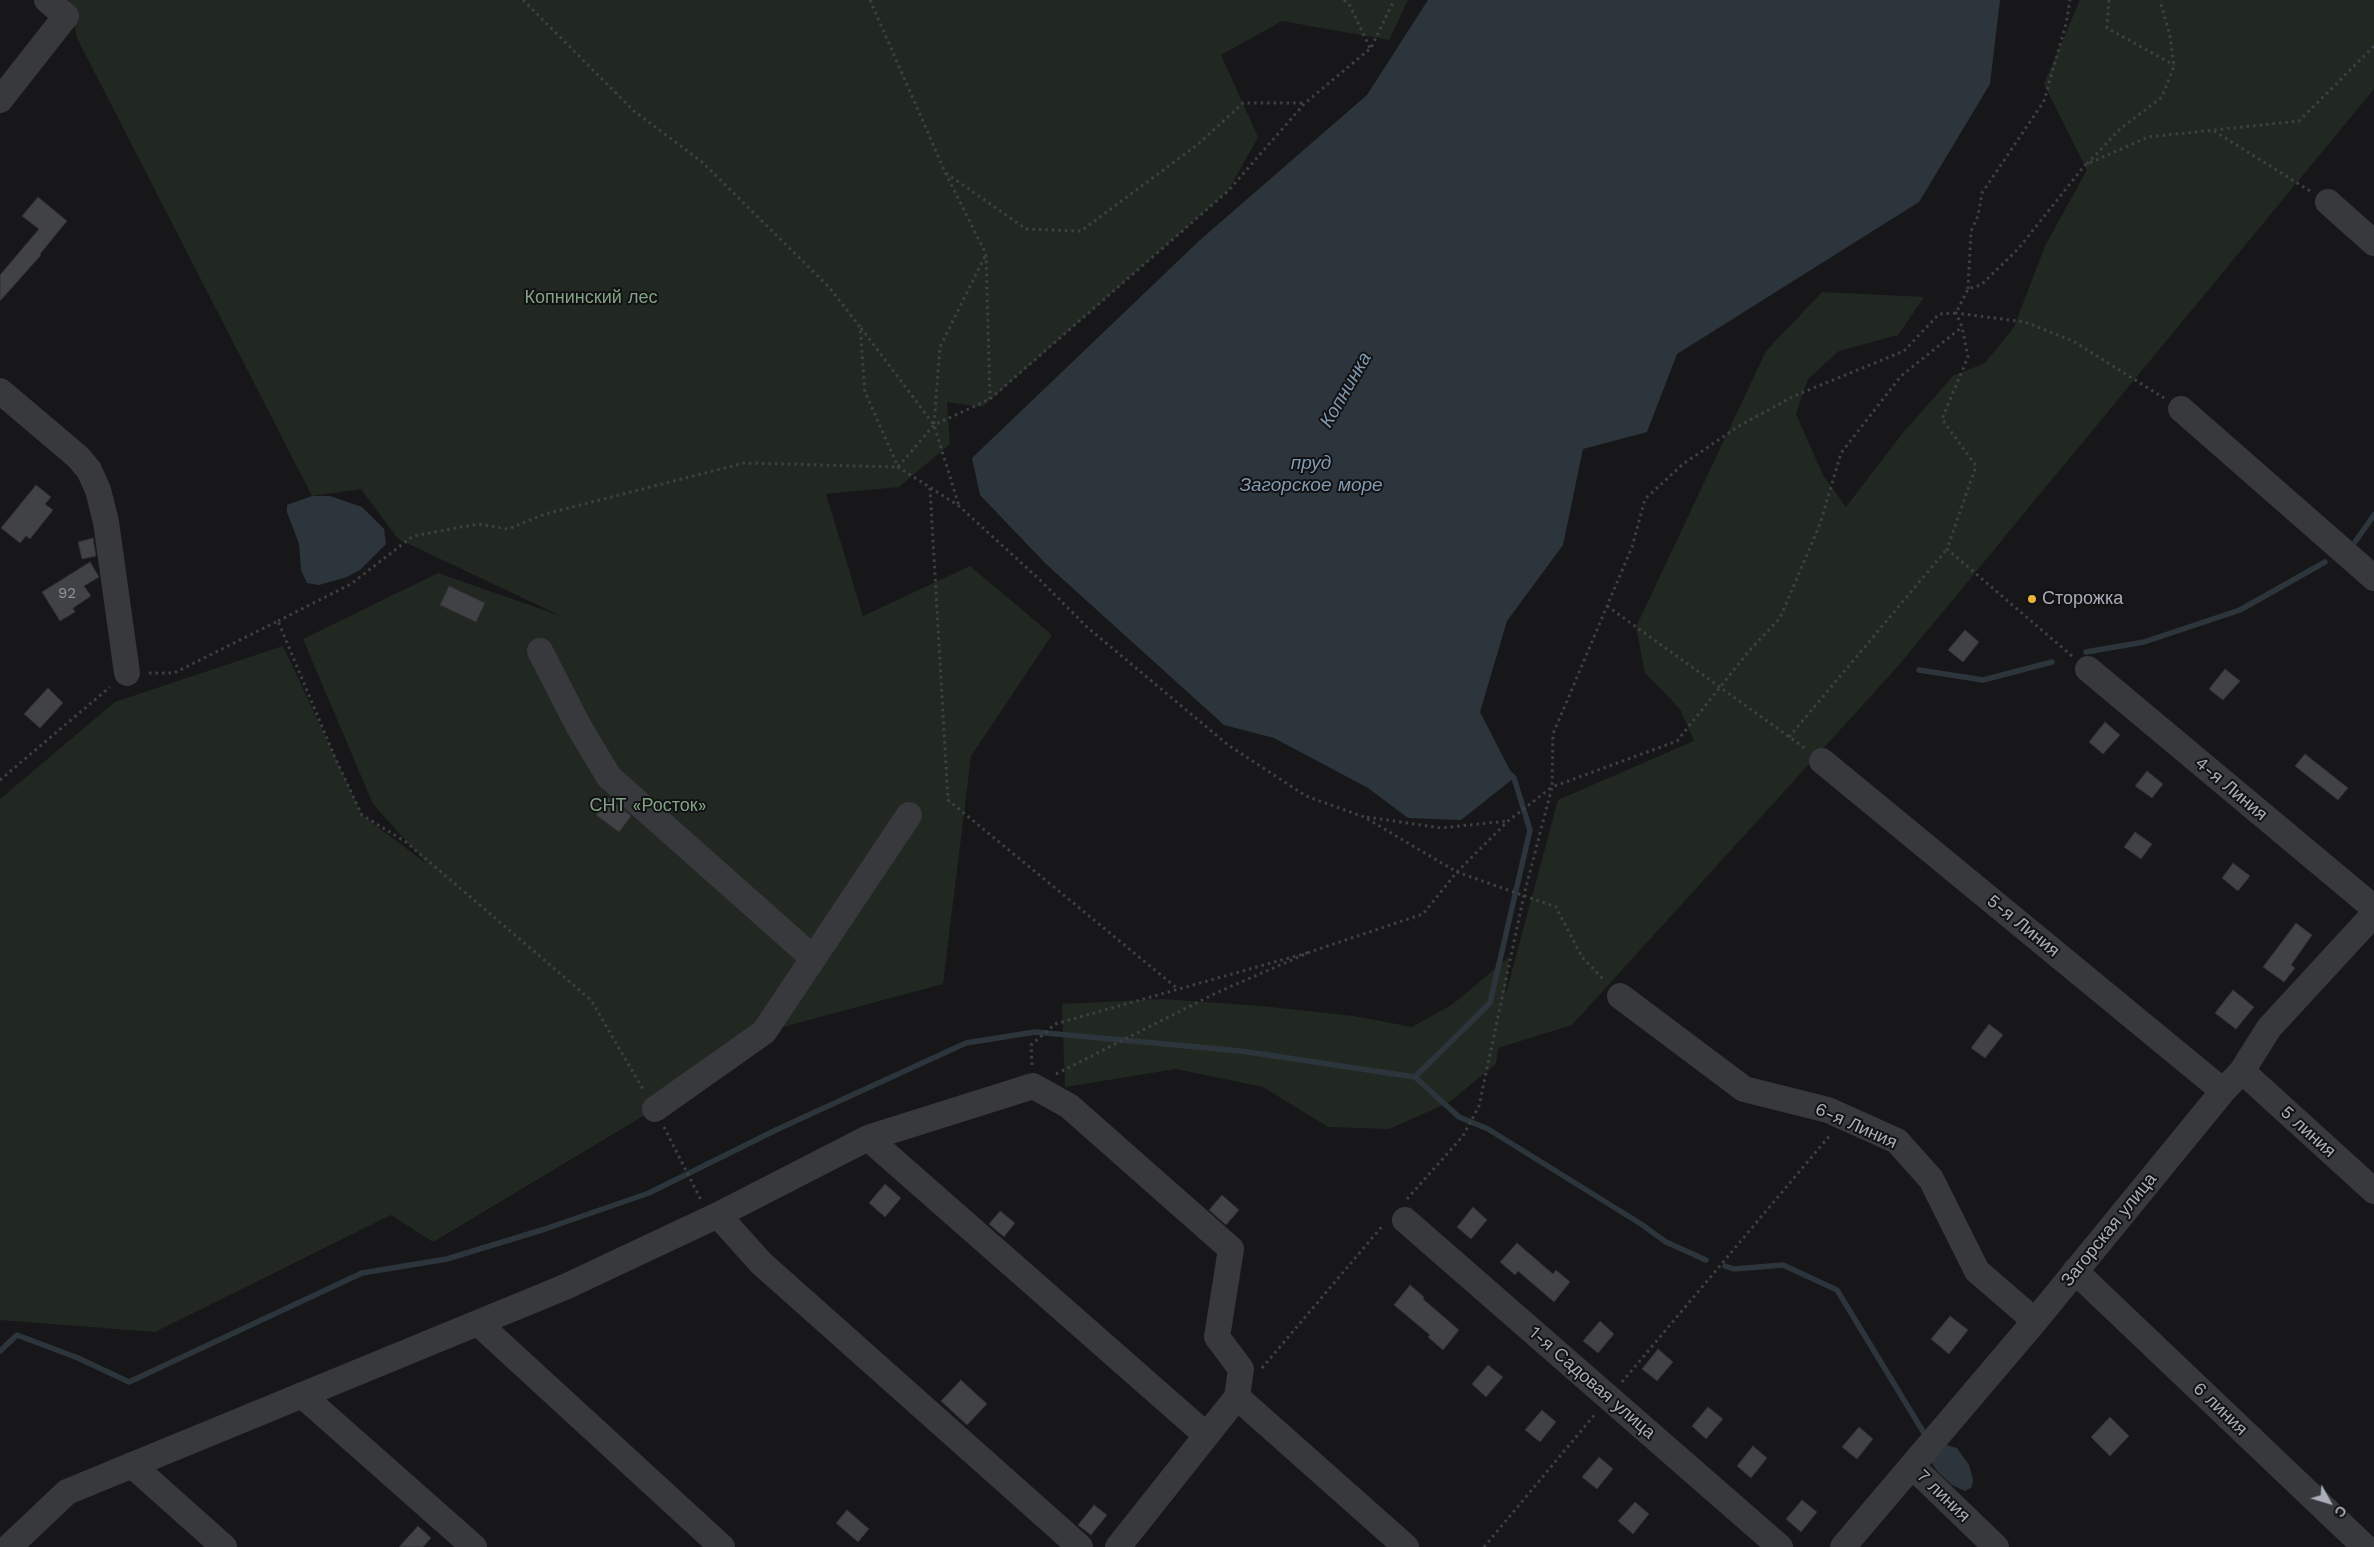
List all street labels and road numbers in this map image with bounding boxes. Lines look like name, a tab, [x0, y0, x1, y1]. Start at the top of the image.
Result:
street label: 4-я Линия	[2190, 753, 2272, 825]
street label: 5-я Линия	[1982, 890, 2064, 962]
street label: 6-я Линия	[1812, 1098, 1900, 1154]
street label: 5 линия	[2276, 1102, 2340, 1162]
street label: Загорская улица	[2057, 1169, 2161, 1291]
street label: 1-я Садовая улица	[1524, 1322, 1660, 1444]
street label: 6 линия	[2188, 1378, 2252, 1440]
street label: 7 линия	[1912, 1465, 1974, 1527]

